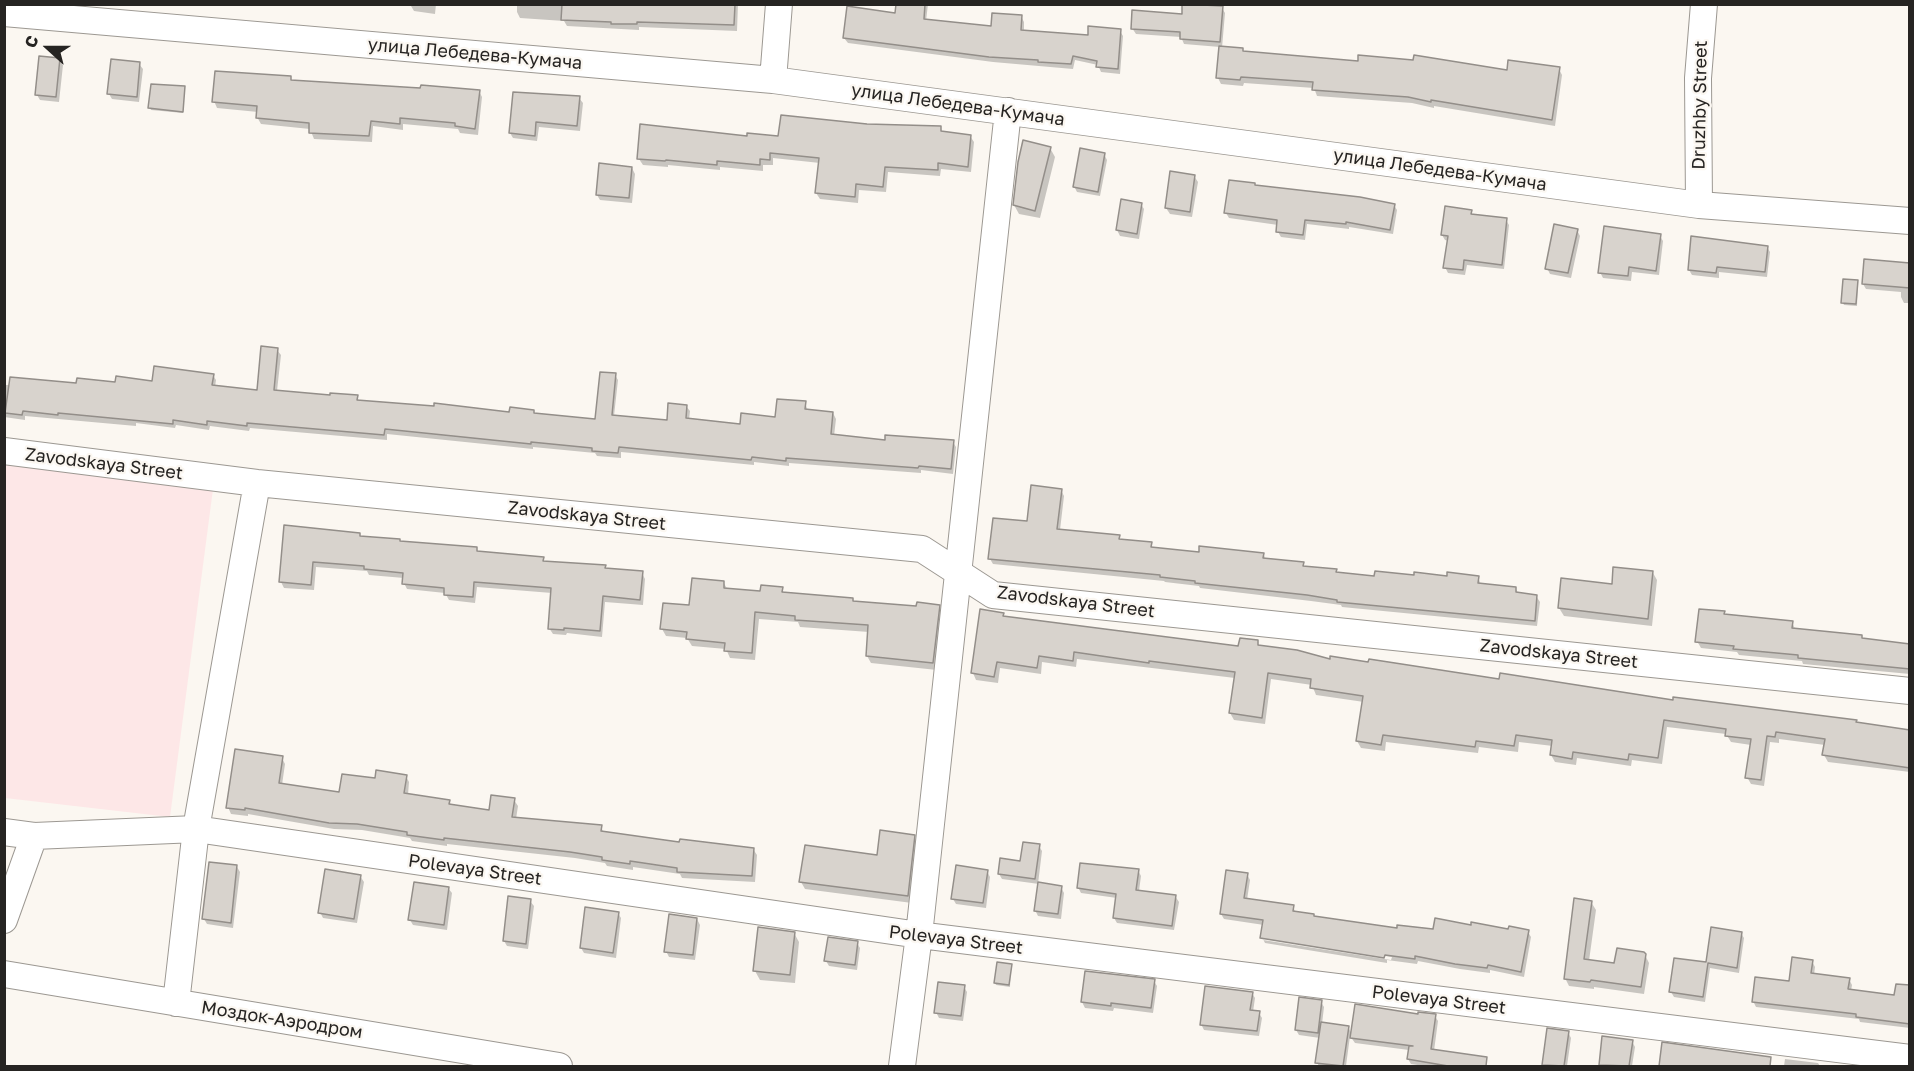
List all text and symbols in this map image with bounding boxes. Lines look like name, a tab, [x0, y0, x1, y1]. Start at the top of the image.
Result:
north arrow	[18, 18, 78, 78]
text: С	[20, 33, 43, 50]
street label: улица Лебедева-Кумача	[367, 34, 583, 74]
street label: Druzhby Street	[1688, 40, 1712, 170]
street label: улица Лебедева-Кумача	[850, 79, 1066, 131]
street label: улица Лебедева-Кумача	[1332, 144, 1548, 196]
street label: Zavodskaya Street	[24, 444, 184, 484]
street label: Zavodskaya Street	[507, 497, 667, 535]
street label: Zavodskaya Street	[996, 582, 1156, 622]
street label: Zavodskaya Street	[1479, 635, 1639, 673]
street label: Polevaya Street	[407, 850, 543, 890]
street label: Polevaya Street	[888, 921, 1024, 959]
street label: Polevaya Street	[1371, 981, 1507, 1019]
street label: Моздок-Аэродром	[200, 997, 364, 1043]

